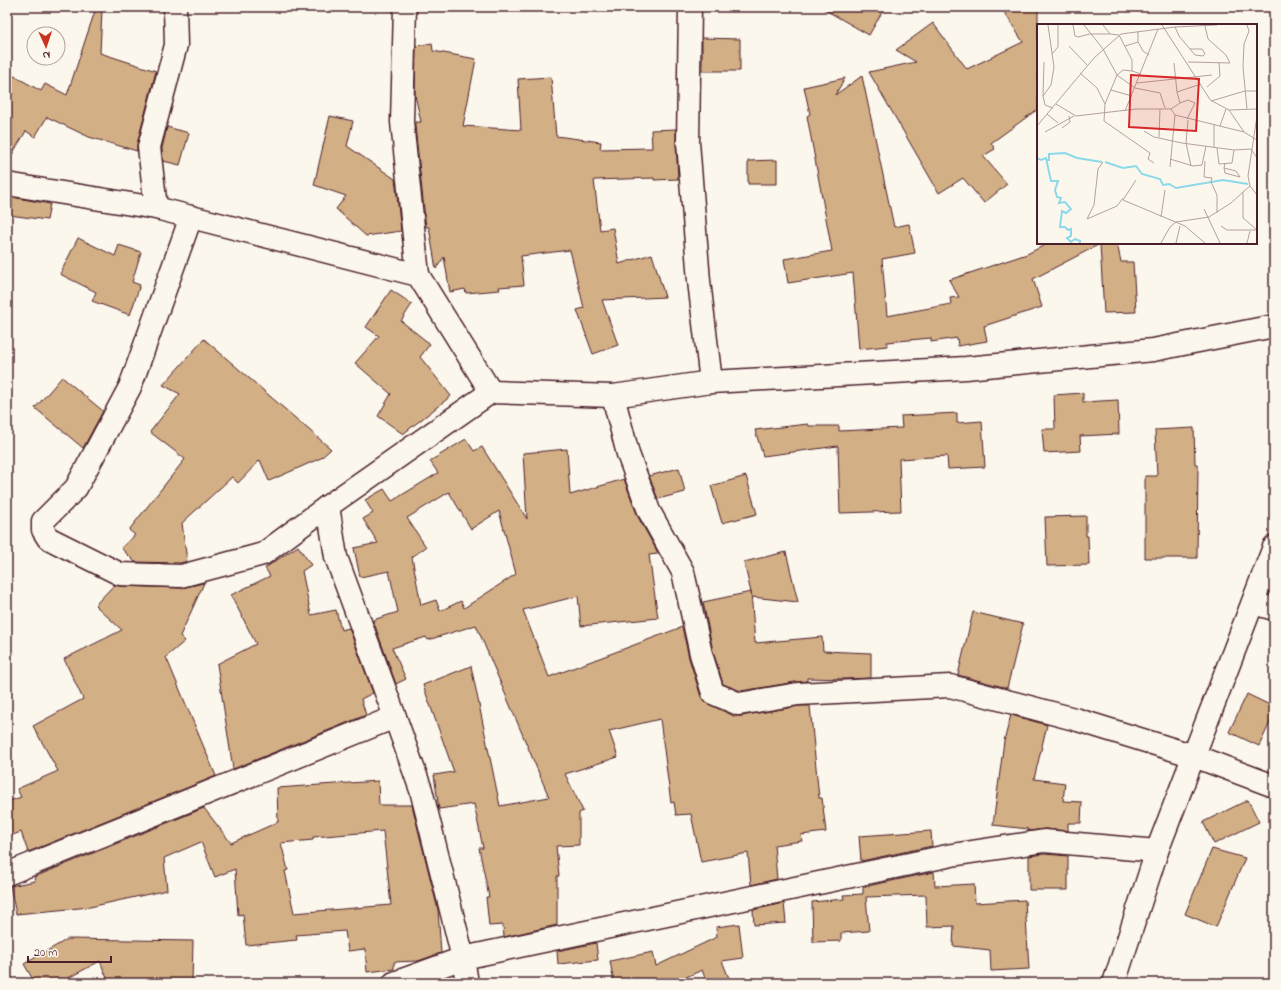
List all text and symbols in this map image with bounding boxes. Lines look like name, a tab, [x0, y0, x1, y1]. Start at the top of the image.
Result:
inset map	[1037, 24, 1257, 244]
north arrow	[26, 26, 66, 66]
text: N	[42, 47, 51, 63]
scale bar	[28, 938, 111, 964]
text: 20 m	[34, 944, 57, 962]

